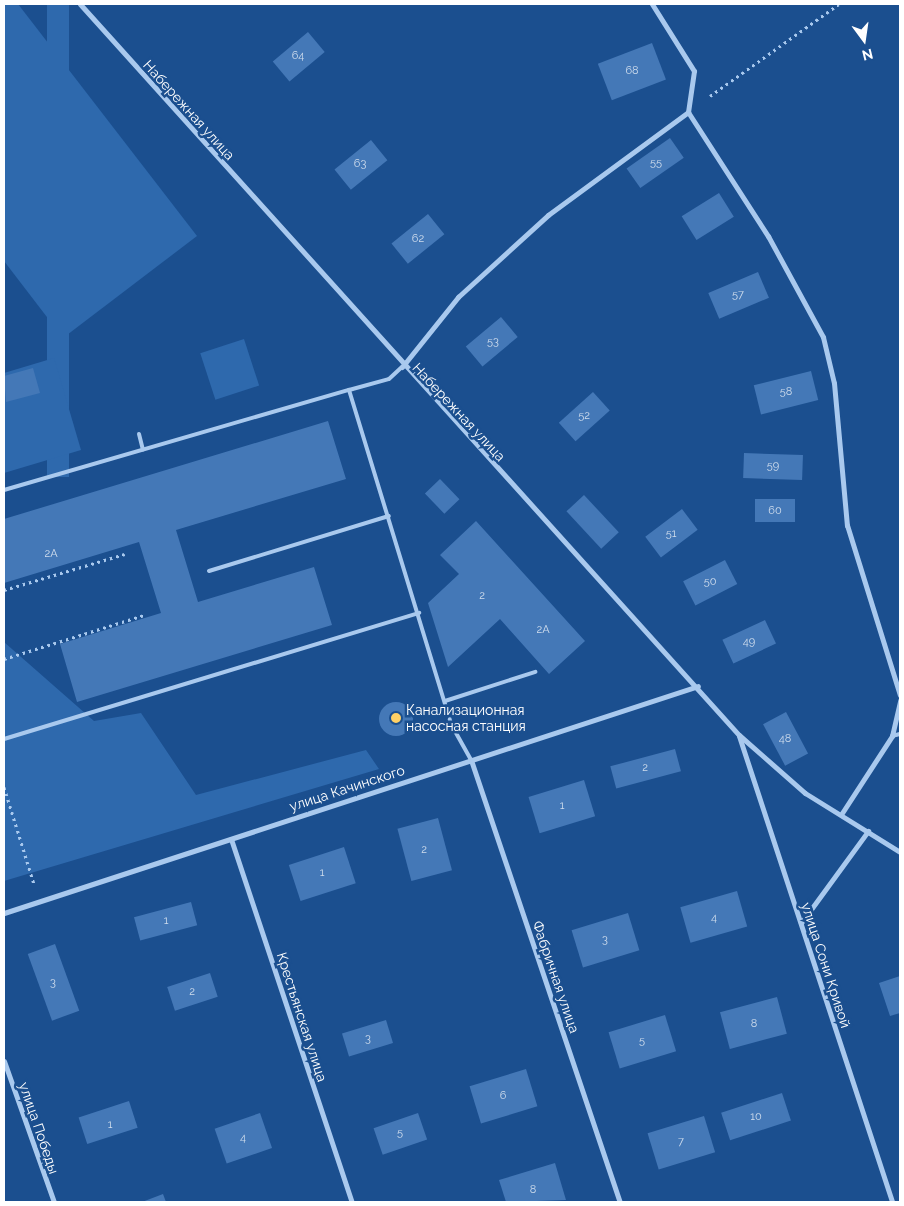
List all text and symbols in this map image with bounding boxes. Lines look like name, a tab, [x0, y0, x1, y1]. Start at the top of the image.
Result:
north arrow	[839, 15, 889, 65]
text: N	[861, 45, 875, 64]
house number: 64	[292, 49, 304, 63]
street label: Набережная улица	[140, 57, 238, 163]
house number: 68	[625, 64, 639, 78]
house number: 55	[650, 156, 662, 170]
house number: 63	[354, 157, 366, 171]
house number: 62	[412, 232, 424, 246]
house number: 57	[732, 288, 744, 302]
house number: 53	[487, 335, 499, 349]
street label: Набережная улица	[409, 359, 509, 465]
house number: 58	[780, 385, 792, 399]
house number: 52	[578, 409, 590, 423]
house number: 59	[767, 459, 779, 473]
house number: 60	[768, 504, 782, 518]
house number: 51	[666, 527, 676, 541]
house number: 2А	[44, 547, 58, 561]
house number: 50	[704, 575, 716, 589]
house number: 2	[479, 589, 485, 603]
house number: 2А	[536, 623, 550, 637]
house number: 49	[743, 635, 755, 649]
place label: Канализационная насосная станция	[406, 702, 526, 734]
marker: Канализационная насосная станция	[390, 712, 402, 724]
house number: 48	[779, 732, 791, 746]
street label: улица Качинского	[287, 761, 407, 815]
house number: 2	[642, 761, 648, 775]
house number: 1	[560, 799, 564, 813]
house number: 2	[421, 843, 427, 857]
house number: 1	[320, 866, 324, 880]
street label: улица Сони Кривой	[798, 900, 854, 1030]
house number: 4	[711, 911, 717, 925]
house number: 1	[164, 914, 168, 928]
street label: Фабричная улица	[529, 919, 583, 1035]
house number: 3	[602, 933, 608, 947]
street label: Крестьянская улица	[273, 950, 331, 1084]
house number: 3	[50, 976, 56, 990]
house number: 2	[189, 985, 195, 999]
house number: 8	[751, 1017, 757, 1031]
house number: 3	[365, 1032, 371, 1046]
house number: 5	[639, 1034, 645, 1048]
street label: улица Победы	[15, 1080, 63, 1176]
house number: 6	[500, 1089, 506, 1103]
house number: 10	[750, 1110, 762, 1124]
house number: 1	[108, 1118, 112, 1132]
house number: 5	[397, 1126, 403, 1140]
house number: 4	[240, 1131, 246, 1145]
house number: 7	[678, 1135, 684, 1149]
house number: 8	[530, 1183, 536, 1197]

